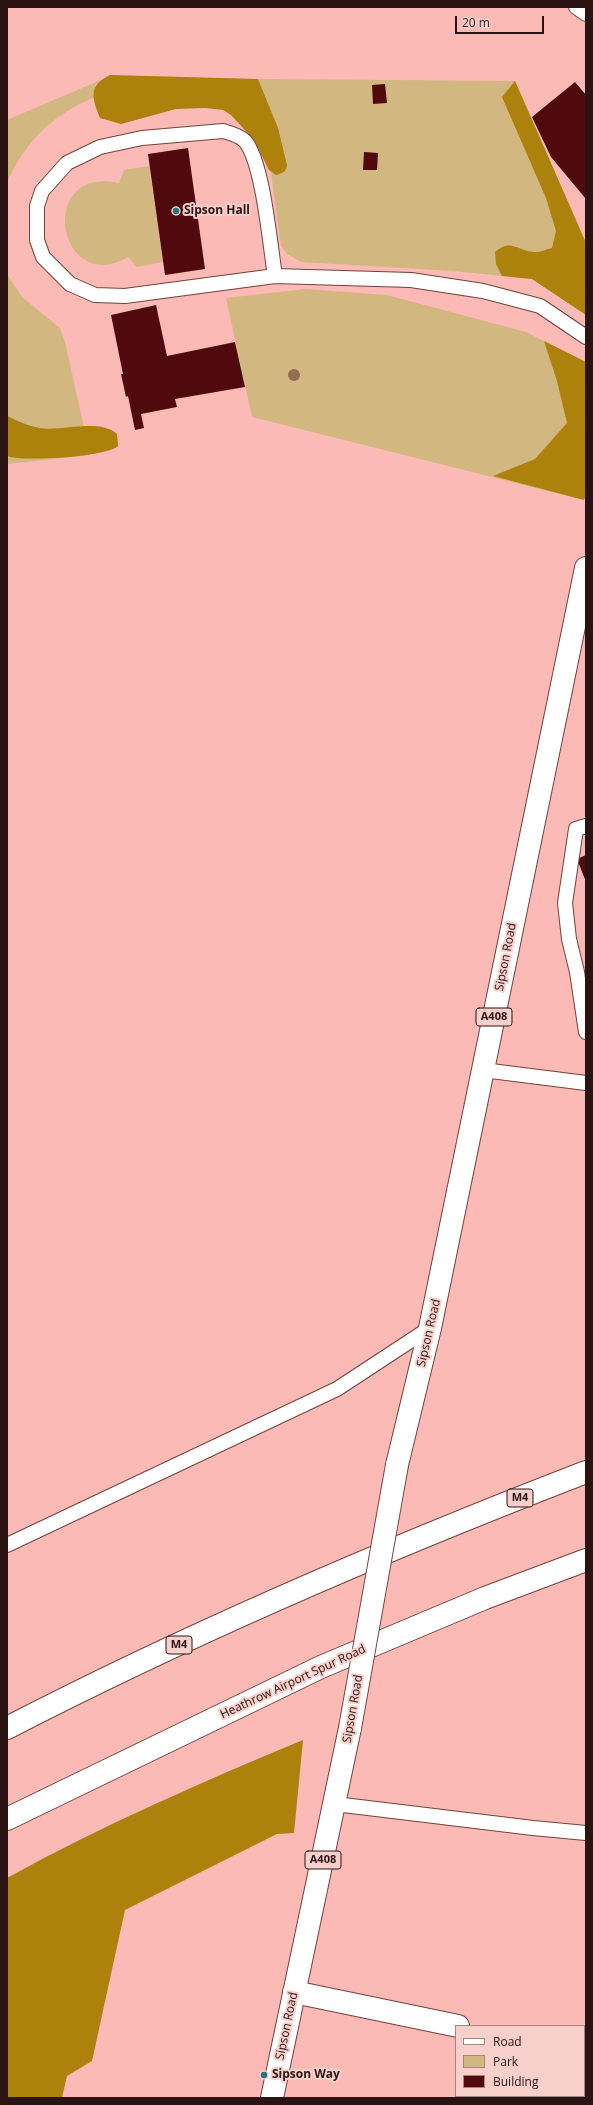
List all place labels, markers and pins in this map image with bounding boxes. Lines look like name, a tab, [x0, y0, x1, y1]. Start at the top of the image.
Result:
place label: Sipson Hall	[184, 204, 250, 218]
marker: Sipson Hall	[171, 206, 181, 216]
place label: Sipson Way	[272, 2068, 340, 2082]
marker: Sipson Way	[259, 2070, 269, 2080]

